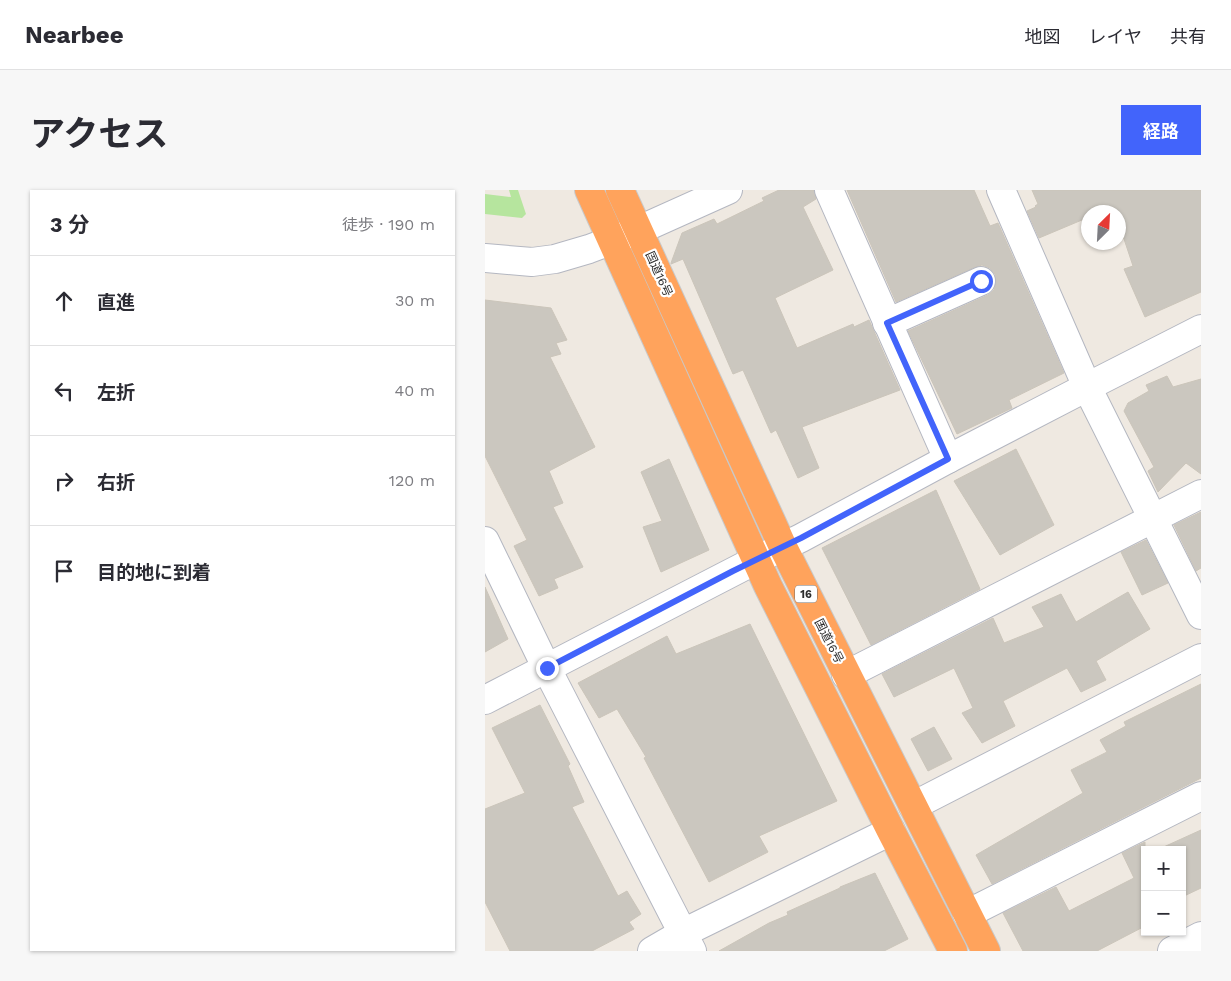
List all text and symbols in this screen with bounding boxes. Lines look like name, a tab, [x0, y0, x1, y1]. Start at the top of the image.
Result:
text: Nearbee	[25, 21, 124, 49]
text: 地図	[1025, 26, 1061, 47]
text: レイヤ	[1089, 26, 1142, 47]
text: 共有	[1170, 26, 1206, 47]
button: 経路	[1121, 105, 1201, 155]
text: アクセス	[30, 113, 168, 155]
north arrow	[1081, 205, 1126, 250]
text: 3 分	[50, 212, 89, 237]
text: 徒歩 · 190 m	[342, 215, 435, 234]
street label: 国道16号	[643, 249, 675, 299]
route start	[970, 270, 993, 293]
icon: ahead	[50, 287, 78, 315]
text: 直進	[97, 291, 135, 314]
text: 30 m	[395, 291, 435, 310]
icon: left	[50, 377, 78, 405]
text: 左折	[97, 381, 135, 404]
text: 40 m	[395, 381, 435, 400]
icon: right	[50, 467, 78, 495]
text: 右折	[97, 471, 135, 494]
text: 120 m	[389, 471, 435, 490]
icon: arrive	[50, 557, 78, 585]
text: 目的地に到着	[97, 561, 211, 584]
road number: 16	[795, 586, 817, 602]
street label: 国道16号	[812, 616, 846, 666]
route end	[536, 657, 559, 680]
map controls	[1141, 846, 1186, 936]
button: +	[1141, 846, 1186, 891]
button: −	[1141, 891, 1186, 936]

